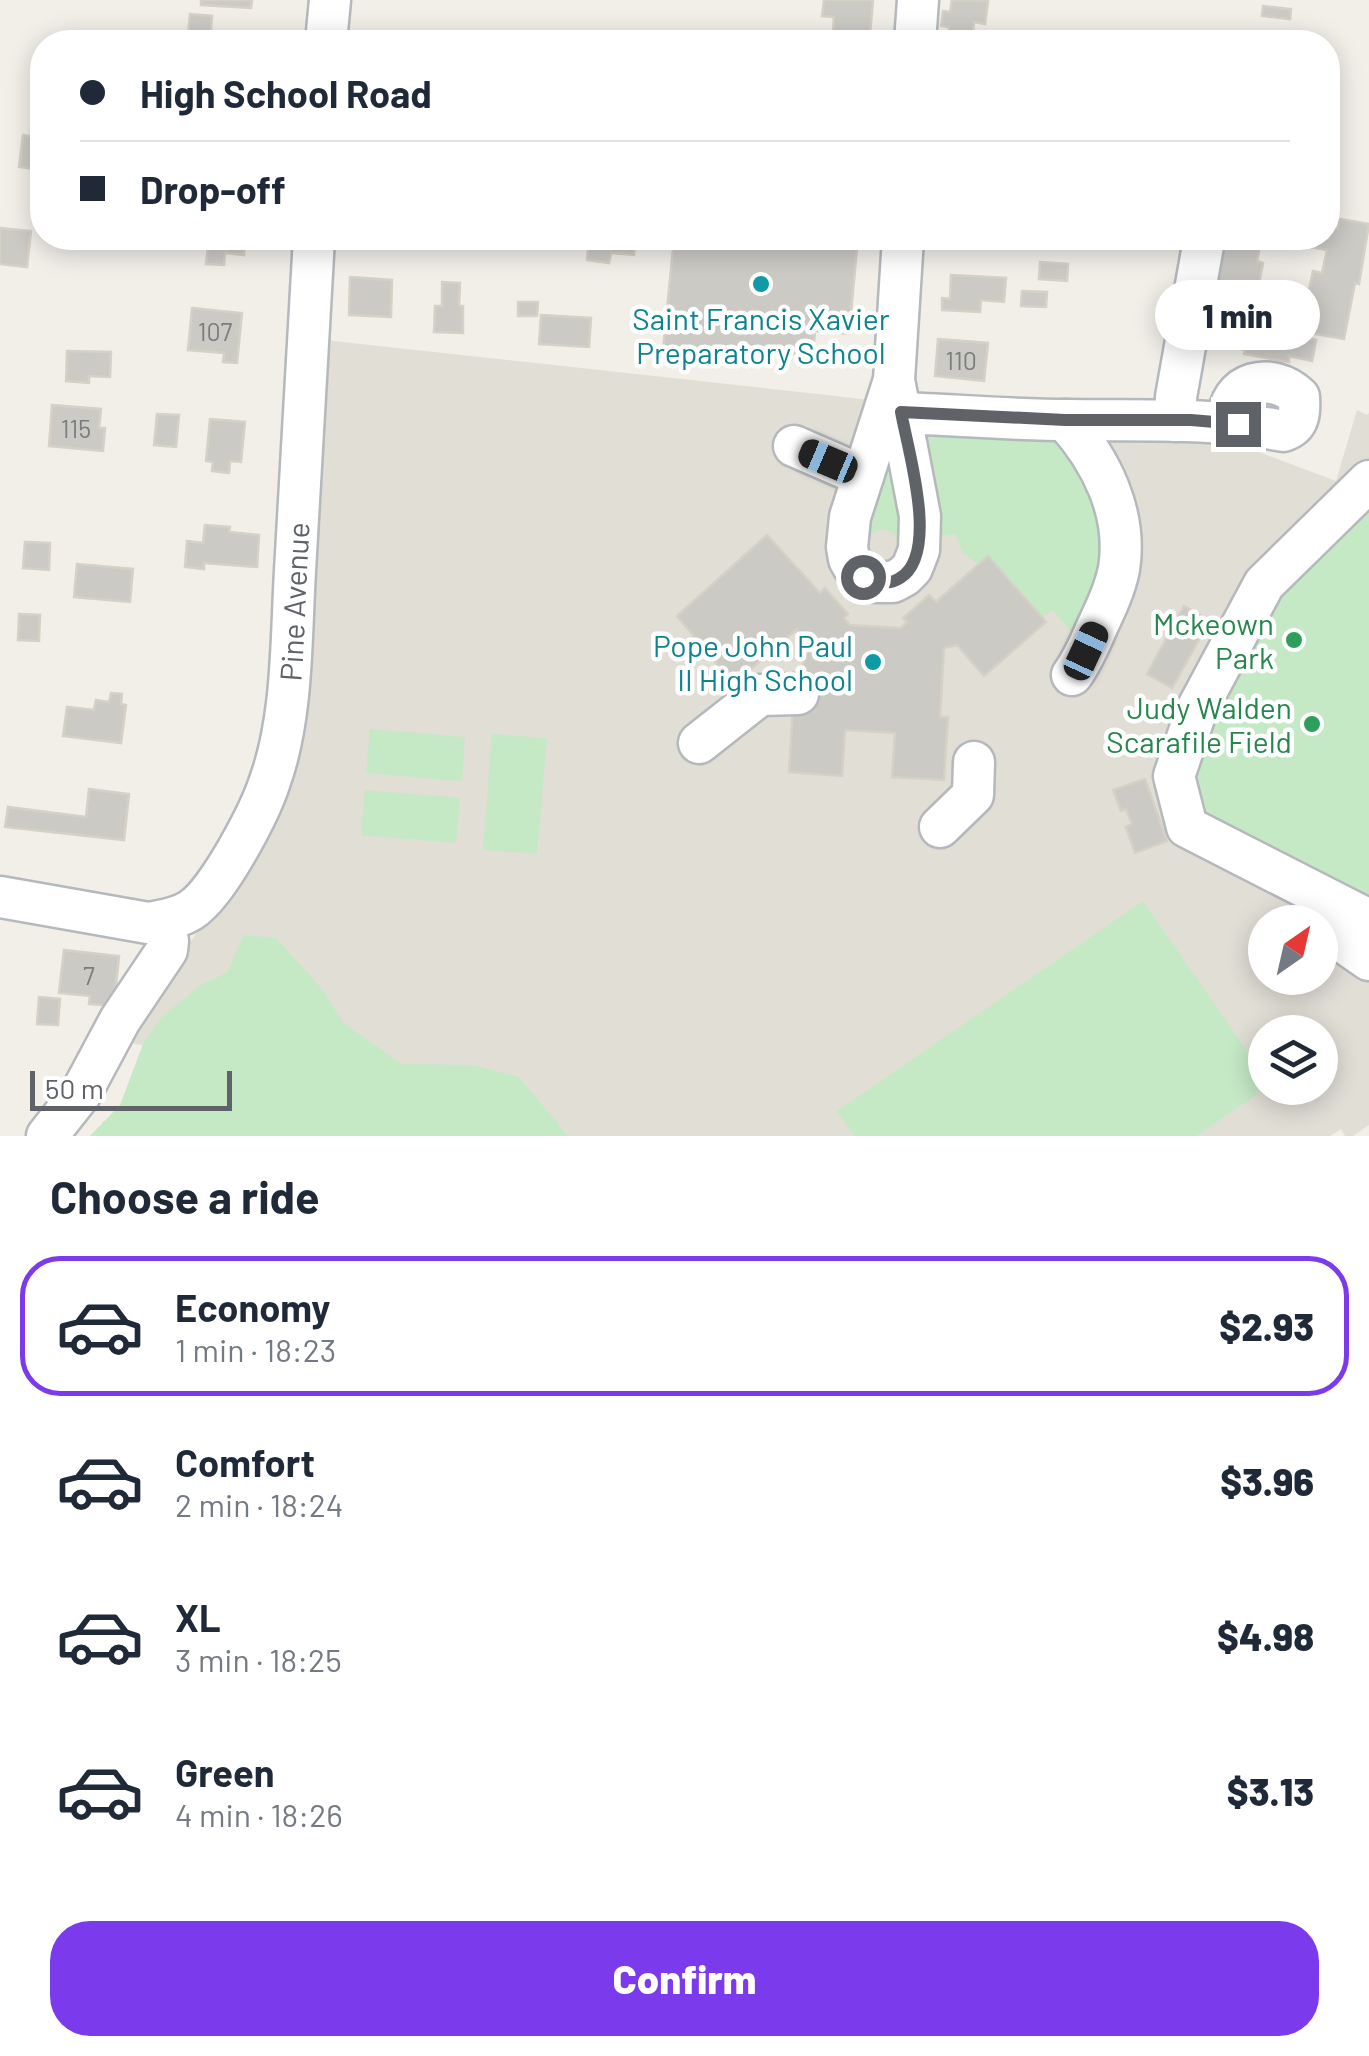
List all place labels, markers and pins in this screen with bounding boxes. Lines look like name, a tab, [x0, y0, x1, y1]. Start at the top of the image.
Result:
marker: Saint Francis Xavier Preparatory School	[750, 273, 772, 295]
place label: Saint Francis Xavier Preparatory School	[632, 300, 890, 370]
place label: Mckeown Park	[1153, 605, 1274, 675]
place label: Pope John Paul II High School	[653, 627, 853, 697]
marker: Mckeown Park	[1283, 629, 1305, 651]
marker: Pope John Paul II High School	[862, 651, 884, 673]
place label: Judy Walden Scarafile Field	[1106, 689, 1292, 759]
marker: Judy Walden Scarafile Field	[1301, 713, 1323, 735]

